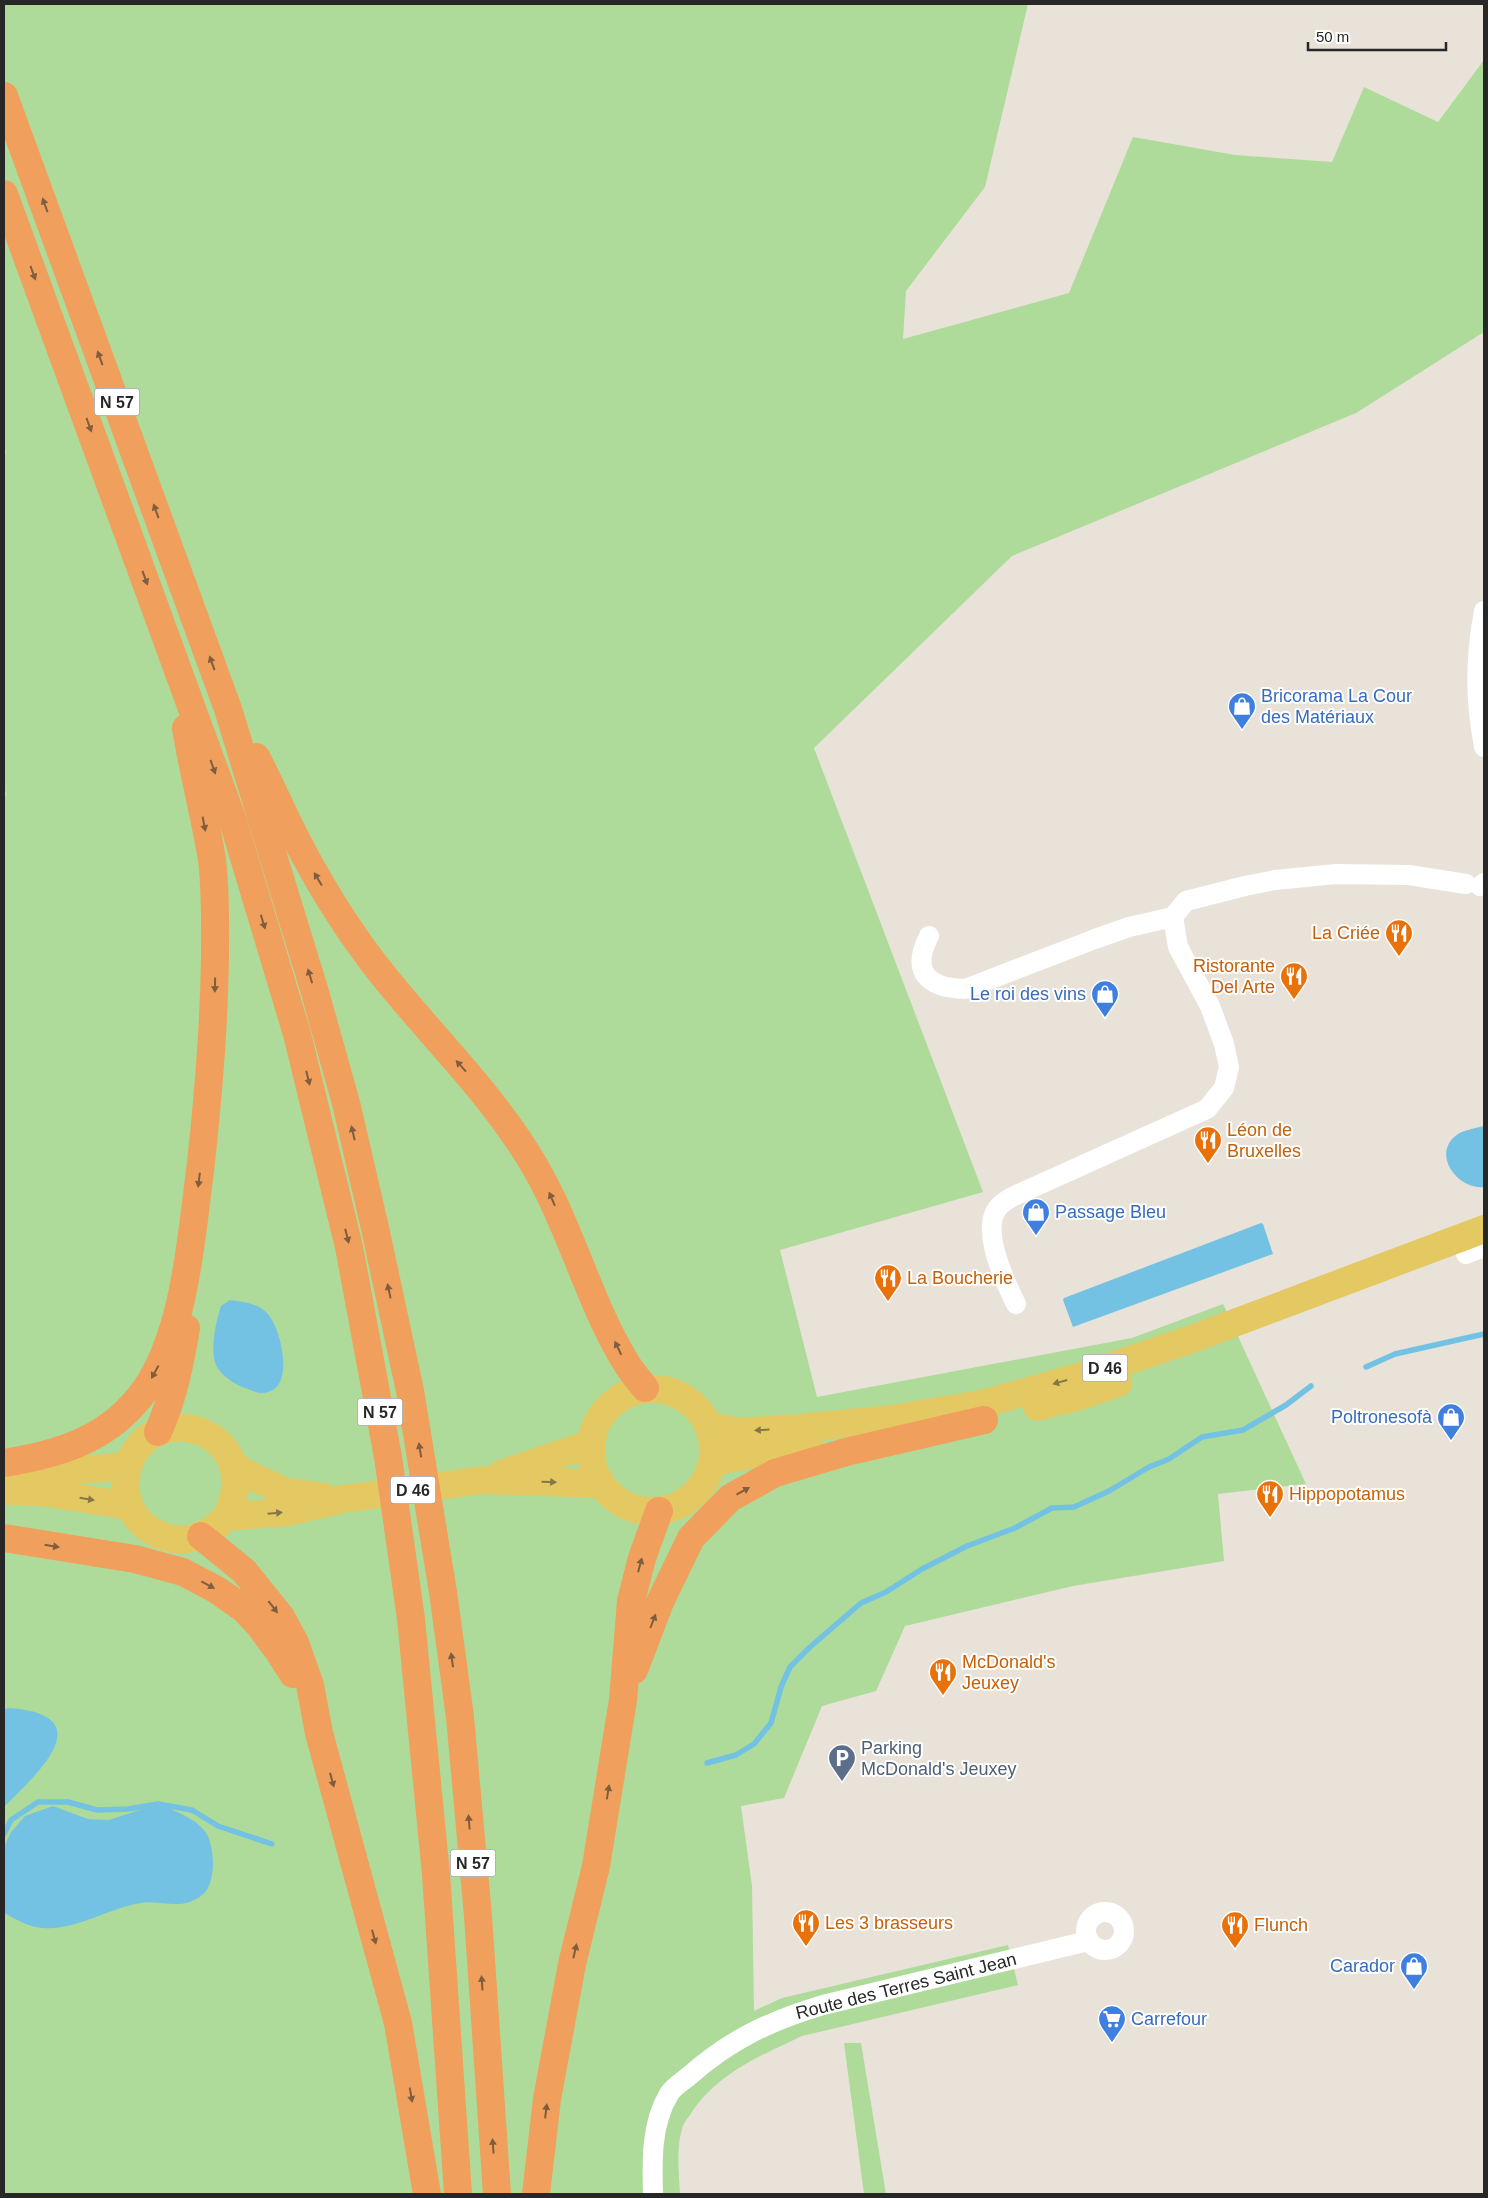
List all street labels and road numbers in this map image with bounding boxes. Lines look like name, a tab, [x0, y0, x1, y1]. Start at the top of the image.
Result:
road number: N 57	[94, 388, 140, 416]
road number: D 46	[1082, 1355, 1128, 1382]
road number: N 57	[358, 1398, 402, 1425]
road number: D 46	[390, 1476, 436, 1504]
road number: N 57	[450, 1850, 496, 1876]
street label: Route des Terres Saint Jean	[794, 1949, 1018, 2023]

